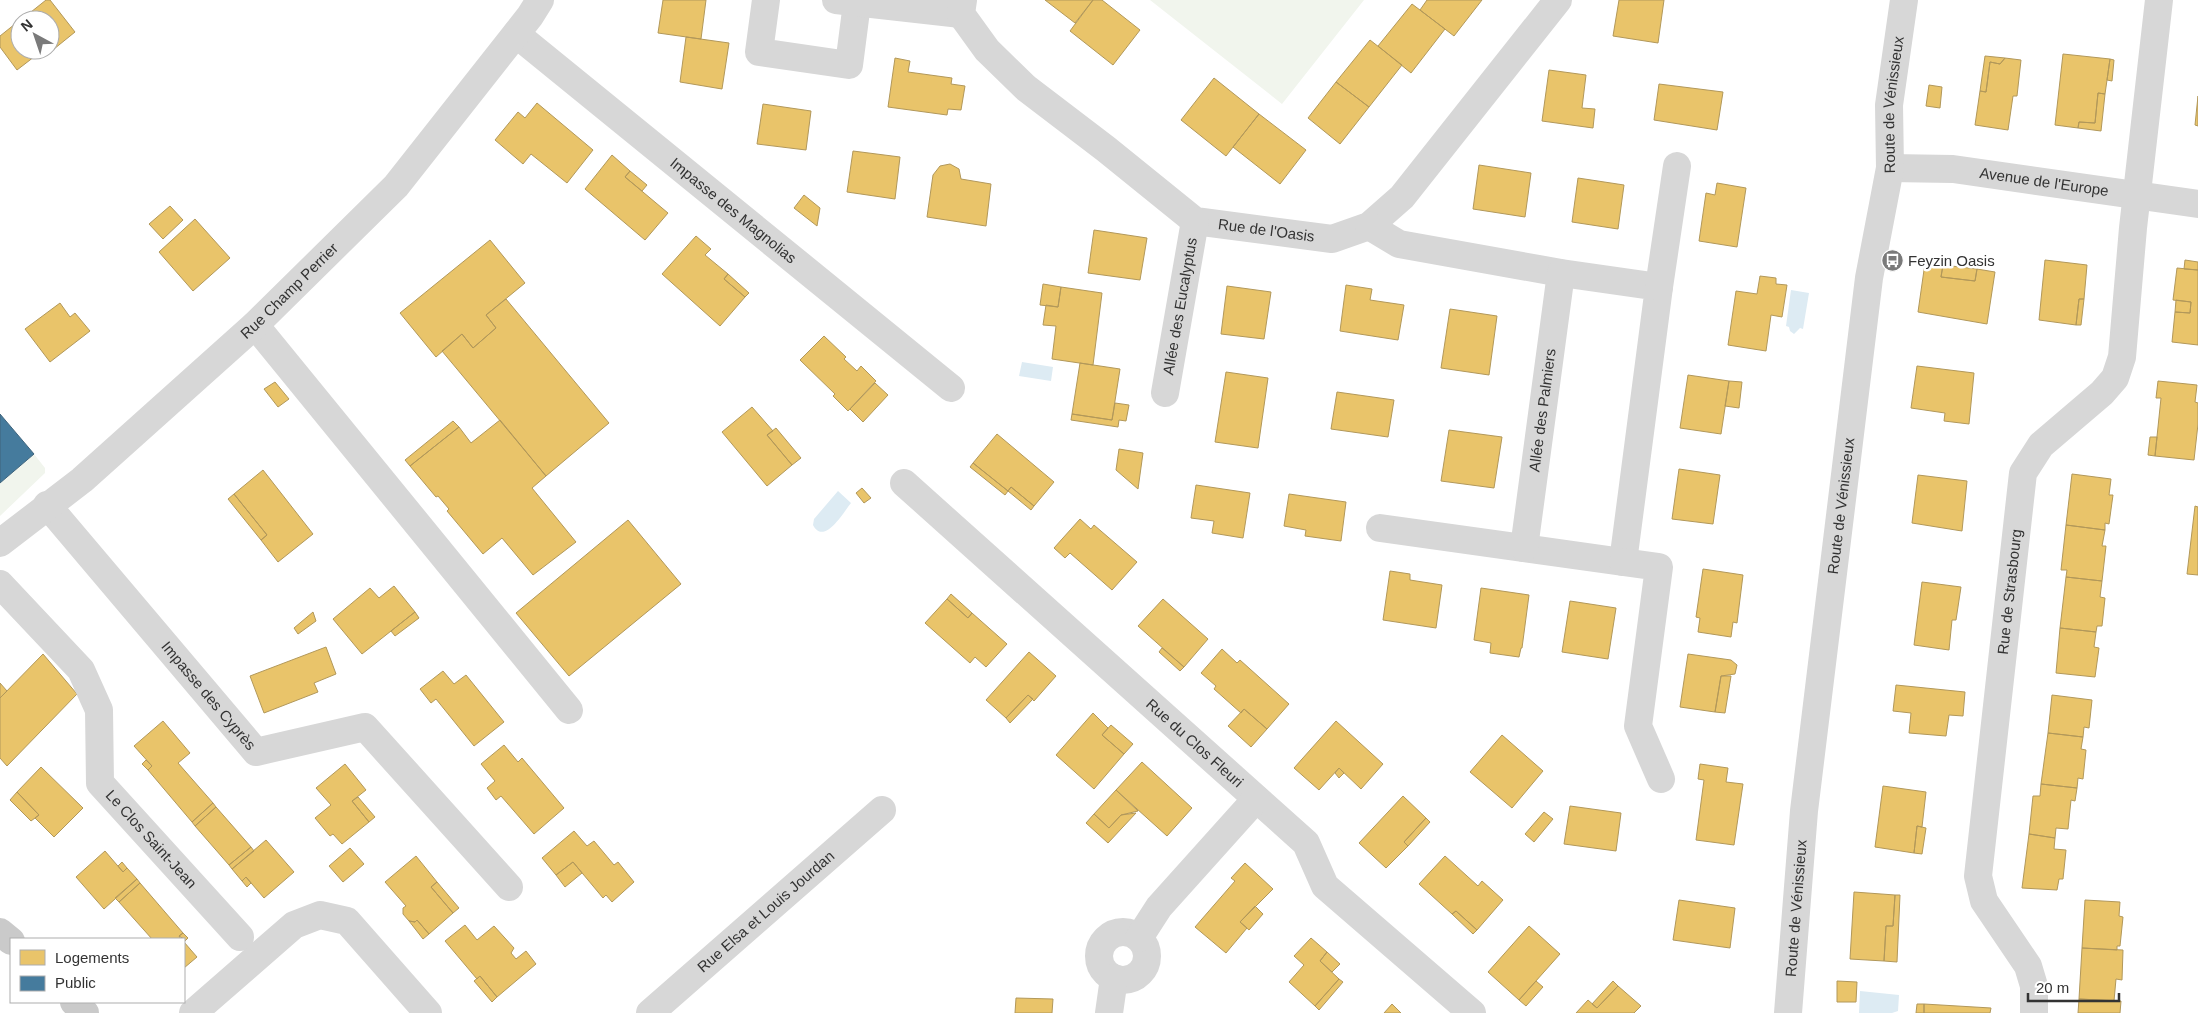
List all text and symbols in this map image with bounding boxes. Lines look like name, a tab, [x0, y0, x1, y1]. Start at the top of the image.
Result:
north arrow	[10, 10, 60, 60]
text: N	[18, 16, 36, 34]
street label: Route de Vénissieux	[1880, 35, 1907, 174]
street label: Impasse des Magnolias	[667, 154, 800, 267]
street label: Avenue de l'Europe	[1978, 164, 2110, 199]
street label: Rue de l'Oasis	[1217, 215, 1316, 245]
street label: Allée des Eucalyptus	[1159, 236, 1200, 376]
street label: Rue Champ Perrier	[237, 239, 341, 342]
bus stop icon: Feyzin Oasis	[1880, 249, 1904, 273]
place label: Feyzin Oasis	[1908, 252, 1995, 269]
street label: Allée des Palmiers	[1525, 347, 1559, 473]
street label: Route de Vénissieux	[1824, 436, 1858, 575]
street label: Rue de Strasbourg	[1994, 528, 2025, 655]
street label: Impasse des Cyprès	[158, 638, 260, 753]
street label: Rue du Clos Fleuri	[1143, 695, 1247, 791]
street label: Le Clos Saint-Jean	[103, 786, 200, 892]
street label: Route de Vénissieux	[1782, 839, 1810, 978]
street label: Rue Elsa et Louis Jourdan	[694, 847, 837, 976]
legend	[10, 938, 185, 1003]
text: Logements	[55, 949, 129, 966]
scale bar	[2028, 970, 2119, 1002]
text: Public	[55, 974, 96, 991]
text: 20 m	[2036, 979, 2069, 996]

